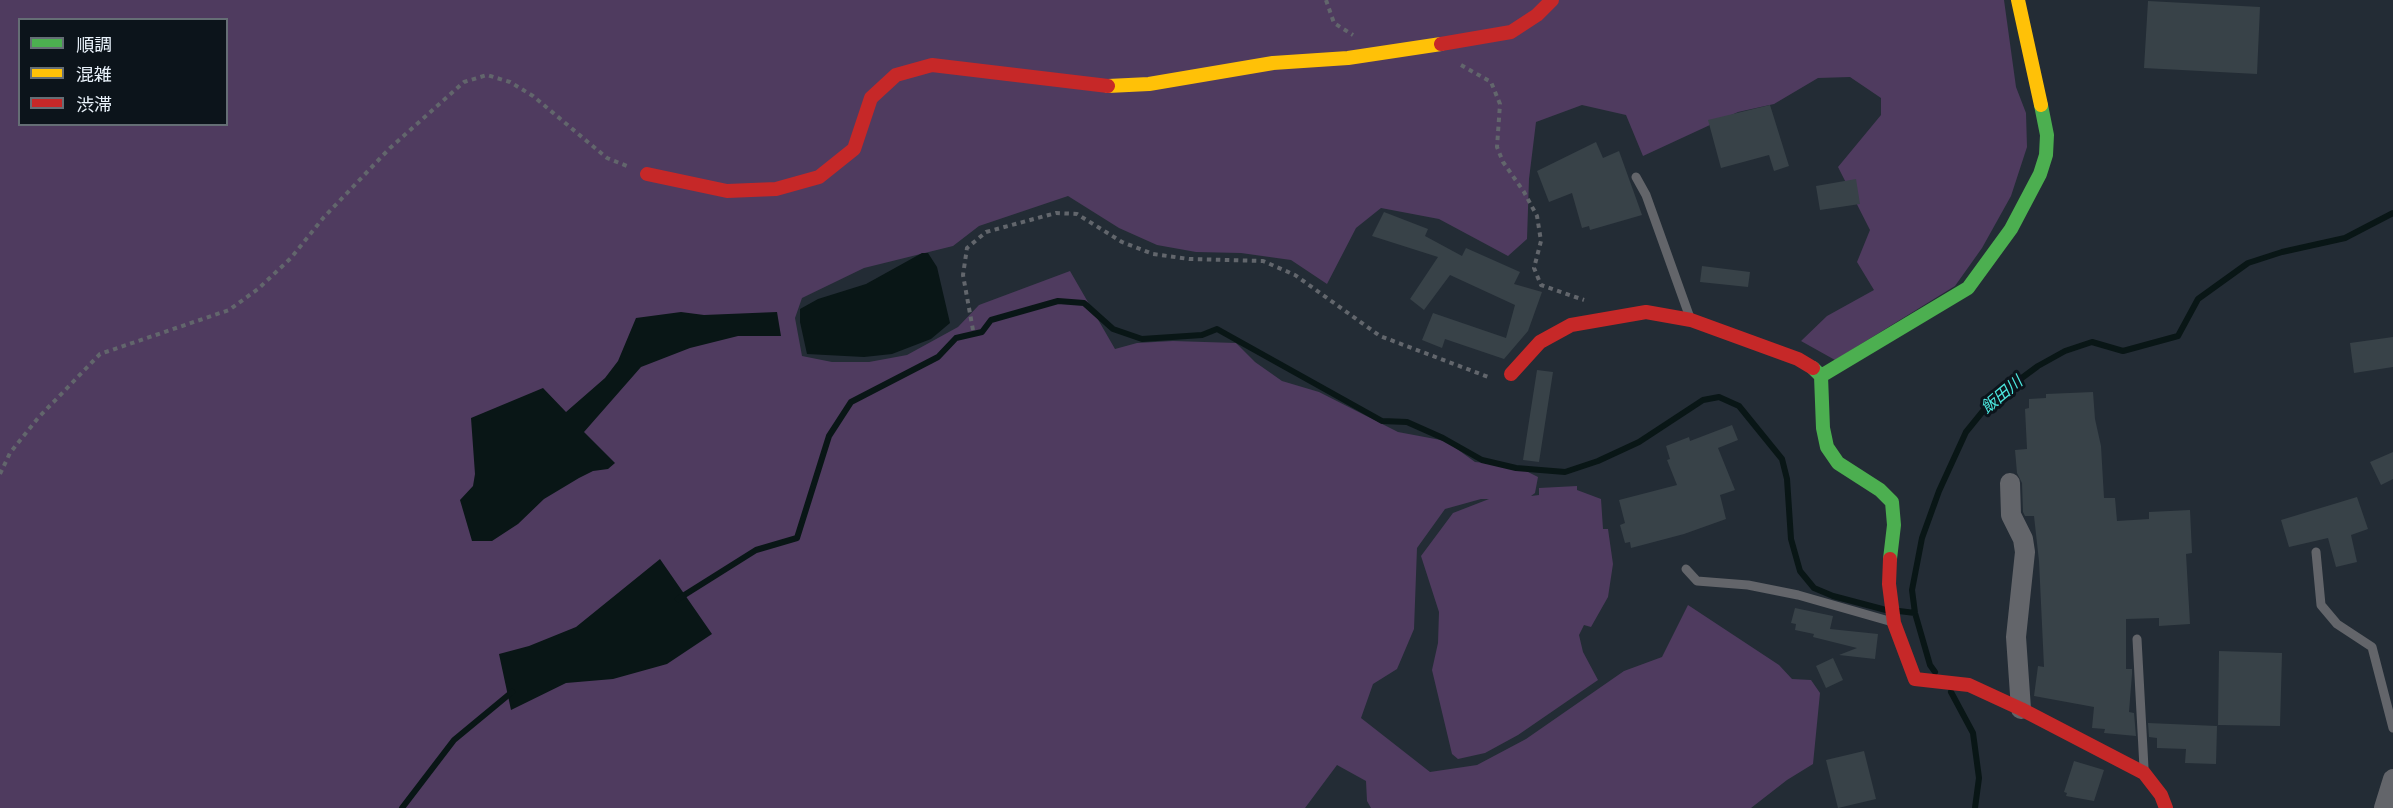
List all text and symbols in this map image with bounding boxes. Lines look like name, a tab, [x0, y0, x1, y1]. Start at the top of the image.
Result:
legend	[18, 18, 228, 126]
text: 順調	[76, 34, 112, 55]
text: 混雑	[76, 64, 112, 85]
text: 渋滞	[76, 94, 112, 115]
water label: 飯田川	[1977, 372, 2027, 418]

